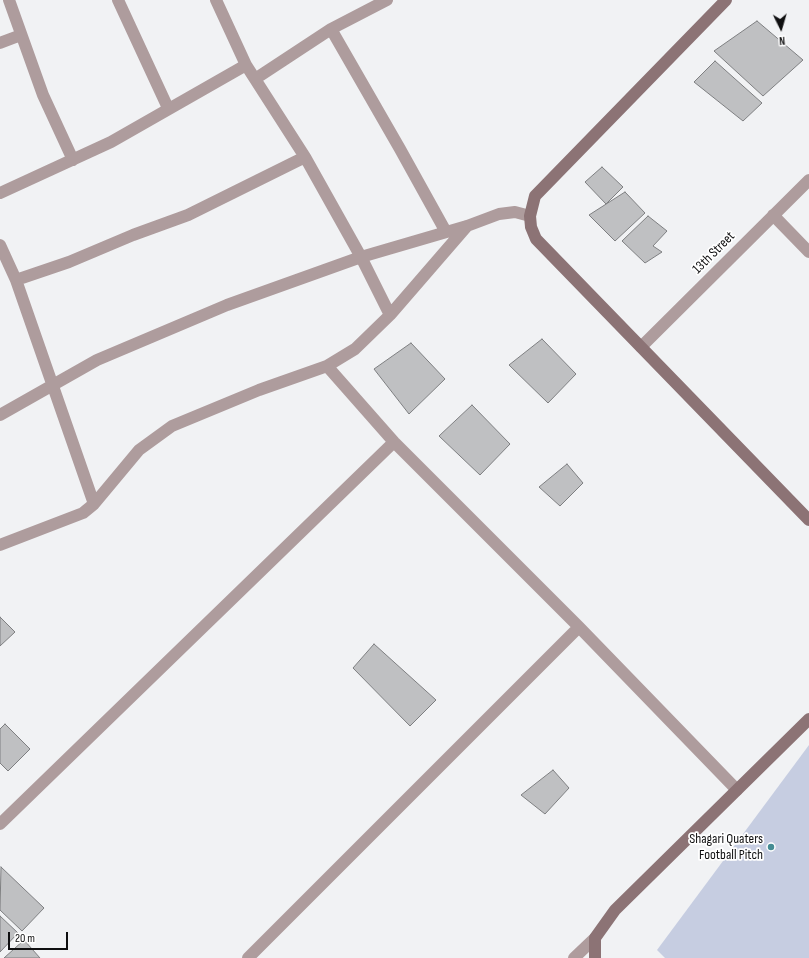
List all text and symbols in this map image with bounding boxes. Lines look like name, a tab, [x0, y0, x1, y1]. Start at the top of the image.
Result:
north arrow	[761, 8, 801, 48]
text: N	[779, 34, 786, 47]
street label: 13th Street	[689, 228, 739, 278]
place label: Shagari Quaters Football Pitch	[689, 831, 763, 864]
marker: Shagari Quaters Football Pitch	[766, 842, 776, 852]
scale bar	[10, 924, 70, 950]
text: 20 m	[15, 931, 35, 946]

